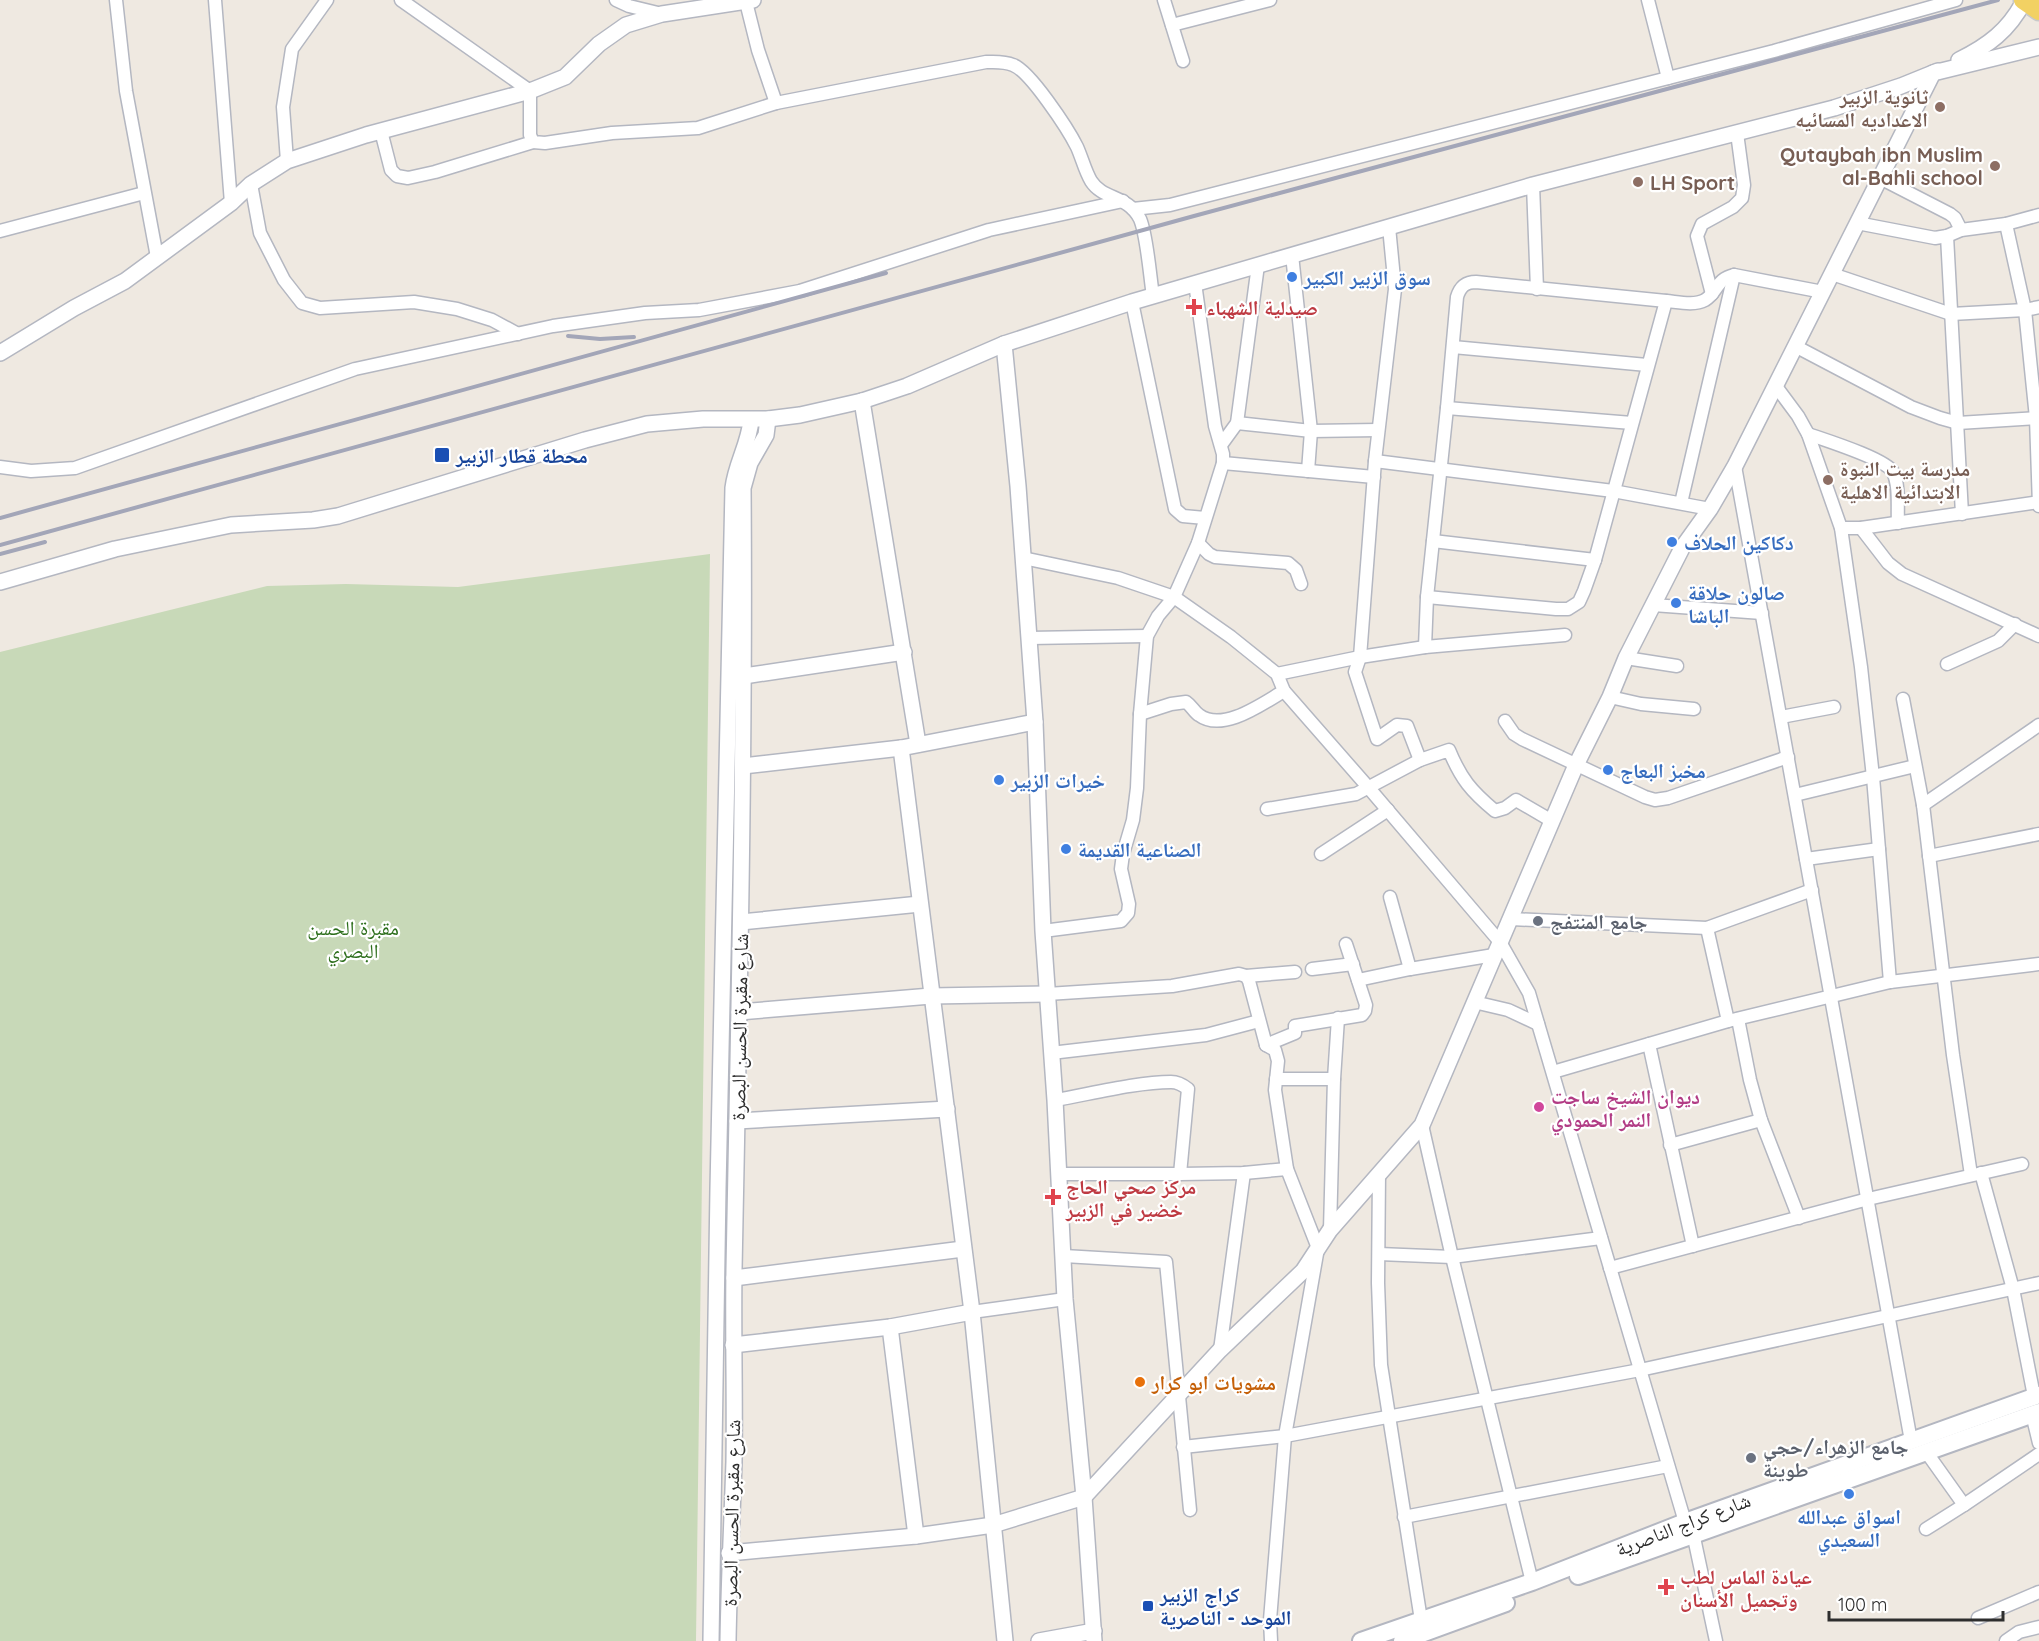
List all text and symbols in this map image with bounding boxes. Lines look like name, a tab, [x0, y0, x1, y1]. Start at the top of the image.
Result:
place label: ثانوية الزبير الاعداديه المسائيه	[1795, 84, 1929, 132]
marker: ثانوية الزبير الاعداديه المسائيه	[1933, 100, 1947, 114]
place label: Qutaybah ibn Muslim al-Bahli school	[1780, 142, 1983, 190]
marker: Qutaybah ibn Muslim al-Bahli school	[1988, 159, 2002, 173]
place label: LH Sport	[1650, 170, 1735, 195]
marker: LH Sport	[1631, 175, 1645, 189]
place label: سوق الزبير الكبير	[1303, 265, 1431, 290]
marker: سوق الزبير الكبير	[1285, 270, 1299, 284]
place label: صيدلية الشهباء	[1206, 295, 1318, 320]
marker: صيدلية الشهباء	[1187, 300, 1201, 314]
place label: محطة قطار الزبير	[455, 443, 588, 468]
marker: محطة قطار الزبير	[433, 446, 451, 464]
place label: مدرسة بيت النبوة الابتدائية الاهلية	[1840, 456, 1970, 504]
marker: مدرسة بيت النبوة الابتدائية الاهلية	[1821, 473, 1835, 487]
place label: دكاكين الحلاف	[1684, 530, 1794, 556]
marker: دكاكين الحلاف	[1665, 535, 1679, 549]
place label: صالون حلاقة الباشا	[1688, 580, 1785, 628]
marker: صالون حلاقة الباشا	[1669, 596, 1683, 610]
place label: مخبز البعاج	[1620, 758, 1706, 784]
marker: مخبز البعاج	[1601, 763, 1615, 777]
place label: خيرات الزبير	[1010, 768, 1105, 793]
marker: خيرات الزبير	[992, 773, 1006, 787]
place label: الصناعية القديمة	[1078, 837, 1201, 862]
marker: الصناعية القديمة	[1059, 842, 1073, 856]
place label: جامع المنتفج	[1550, 909, 1647, 936]
marker: جامع المنتفج	[1531, 914, 1545, 928]
park label: مقبرة الحسن البصري	[307, 915, 399, 967]
street label: شارع مقبرة الحسن البصرة	[725, 933, 754, 1121]
place label: ديوان الشيخ ساجت النمر الحمودي	[1551, 1084, 1700, 1135]
marker: ديوان الشيخ ساجت النمر الحمودي	[1532, 1100, 1546, 1114]
place label: مركز صحي الحاج خضير في الزبير	[1065, 1174, 1196, 1225]
marker: مركز صحي الحاج خضير في الزبير	[1044, 1188, 1062, 1206]
place label: مشويات ابو كرار	[1151, 1370, 1276, 1395]
marker: مشويات ابو كرار	[1133, 1375, 1147, 1389]
street label: شارع مقبرة الحسن البصرة	[717, 1419, 746, 1607]
place label: جامع الزهراء/حجي طوينة	[1763, 1434, 1908, 1482]
marker: جامع الزهراء/حجي طوينة	[1744, 1451, 1758, 1465]
street label: شارع كراج الناصرية	[1612, 1487, 1754, 1562]
marker: اسواق عبدالله السعيدي	[1842, 1487, 1856, 1501]
place label: اسواق عبدالله السعيدي	[1797, 1504, 1901, 1555]
place label: عيادة الماس لطب وتجميل الأسنان	[1680, 1564, 1812, 1613]
marker: عيادة الماس لطب وتجميل الأسنان	[1657, 1578, 1675, 1596]
place label: كراج الزبير الموحد - الناصرية	[1159, 1582, 1291, 1630]
scale bar	[1829, 1584, 2003, 1622]
text: 100 m	[1838, 1593, 1887, 1616]
marker: كراج الزبير الموحد - الناصرية	[1141, 1599, 1155, 1613]

